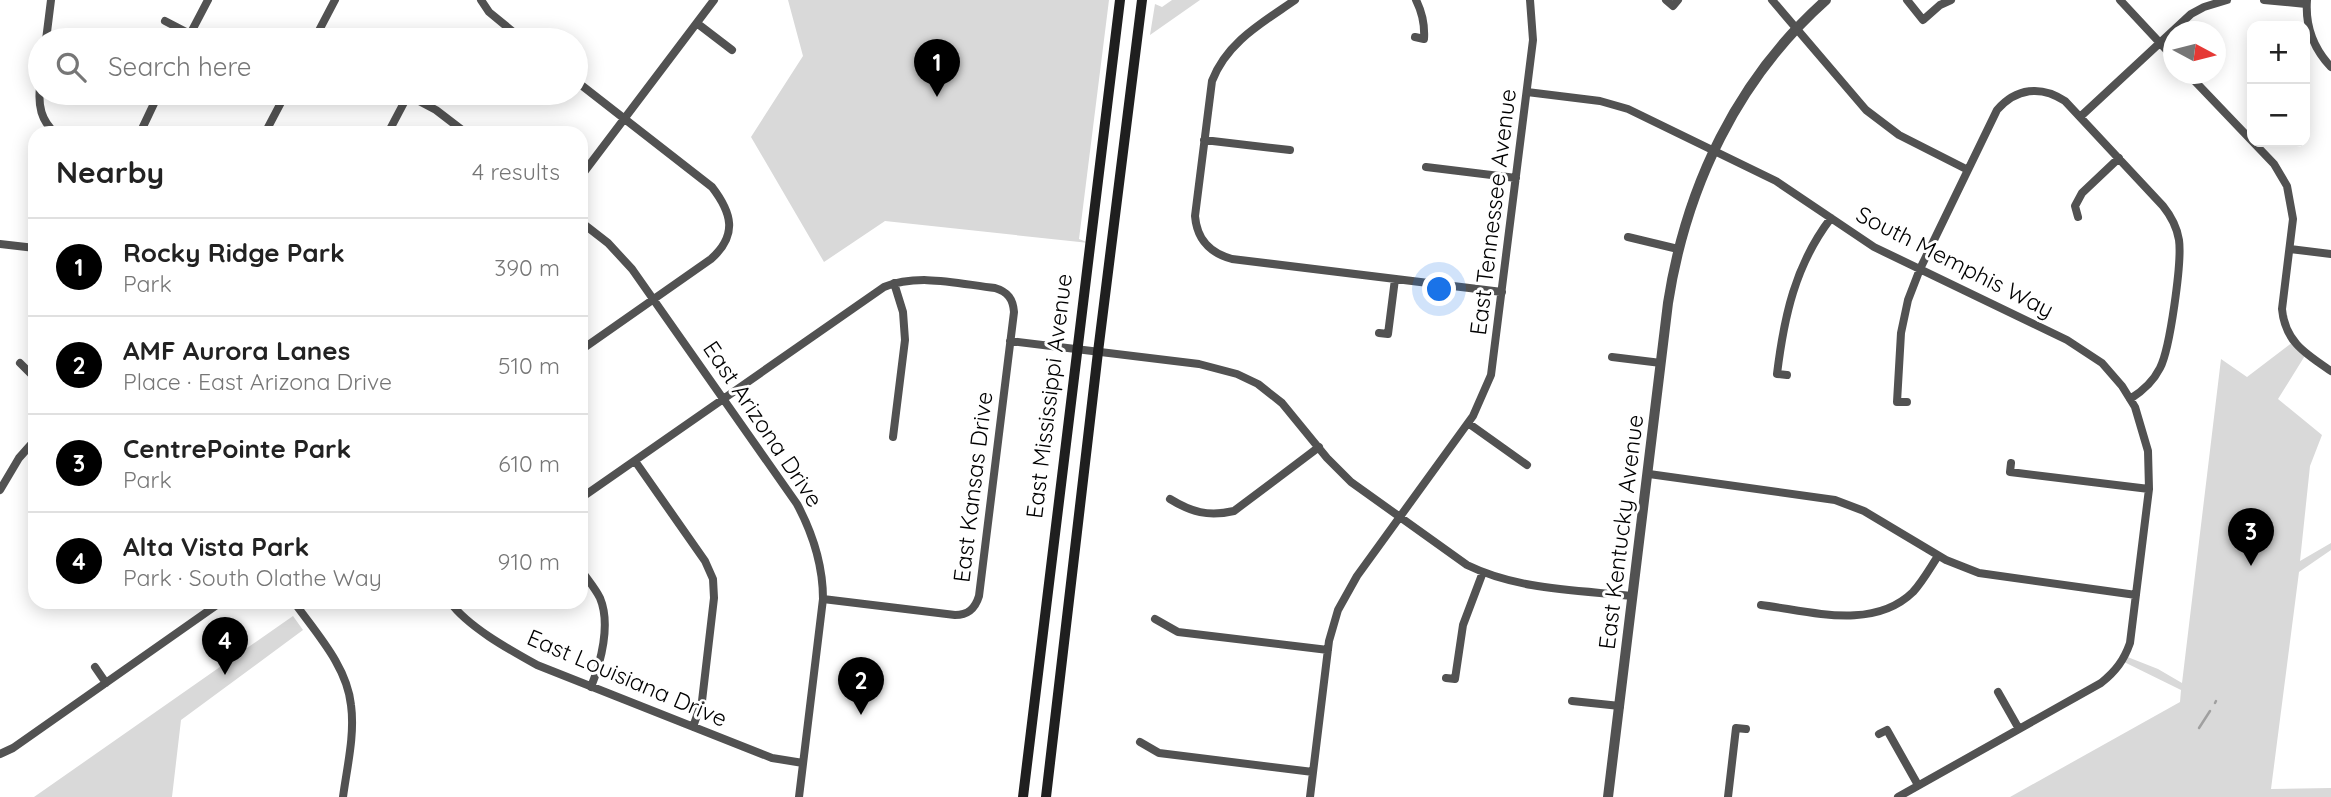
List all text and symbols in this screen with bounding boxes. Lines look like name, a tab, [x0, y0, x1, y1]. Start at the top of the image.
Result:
north arrow	[2163, 21, 2226, 84]
map controls	[2247, 21, 2310, 147]
button: +	[2247, 21, 2310, 84]
search box	[28, 28, 588, 105]
pin: 1	[914, 39, 960, 97]
icon: search	[52, 48, 90, 86]
text: Search here	[108, 50, 252, 83]
button: −	[2247, 84, 2310, 147]
street label: East Tennessee Avenue	[1463, 87, 1522, 337]
text: Nearby	[56, 153, 164, 191]
text: 4 results	[472, 157, 560, 186]
street label: South Memphis Way	[1852, 199, 2059, 324]
text: Rocky Ridge Park	[123, 236, 345, 269]
text: 1	[75, 253, 83, 282]
text: 390 m	[494, 253, 560, 282]
text: Park	[123, 269, 172, 298]
street label: East Mississippi Avenue	[1019, 272, 1078, 520]
your location	[1422, 272, 1456, 306]
text: AMF Aurora Lanes	[123, 334, 350, 367]
street label: East Arizona Drive	[697, 335, 830, 512]
text: 2	[72, 351, 86, 380]
text: 510 m	[498, 351, 560, 380]
text: Place · East Arizona Drive	[123, 367, 392, 396]
street label: East Kansas Drive	[946, 390, 999, 584]
street label: East Kentucky Avenue	[1592, 413, 1649, 651]
text: CentrePointe Park	[123, 432, 351, 465]
text: 3	[73, 449, 85, 478]
text: 610 m	[498, 449, 560, 478]
text: Park	[123, 465, 172, 494]
pin: 3	[2228, 508, 2274, 566]
text: Alta Vista Park	[123, 530, 309, 563]
text: 4	[72, 547, 86, 576]
text: 910 m	[498, 547, 560, 576]
text: Park · South Olathe Way	[123, 563, 382, 592]
pin: 4	[202, 617, 248, 675]
street label: East Louisiana Drive	[523, 622, 732, 733]
pin: 2	[838, 657, 884, 715]

